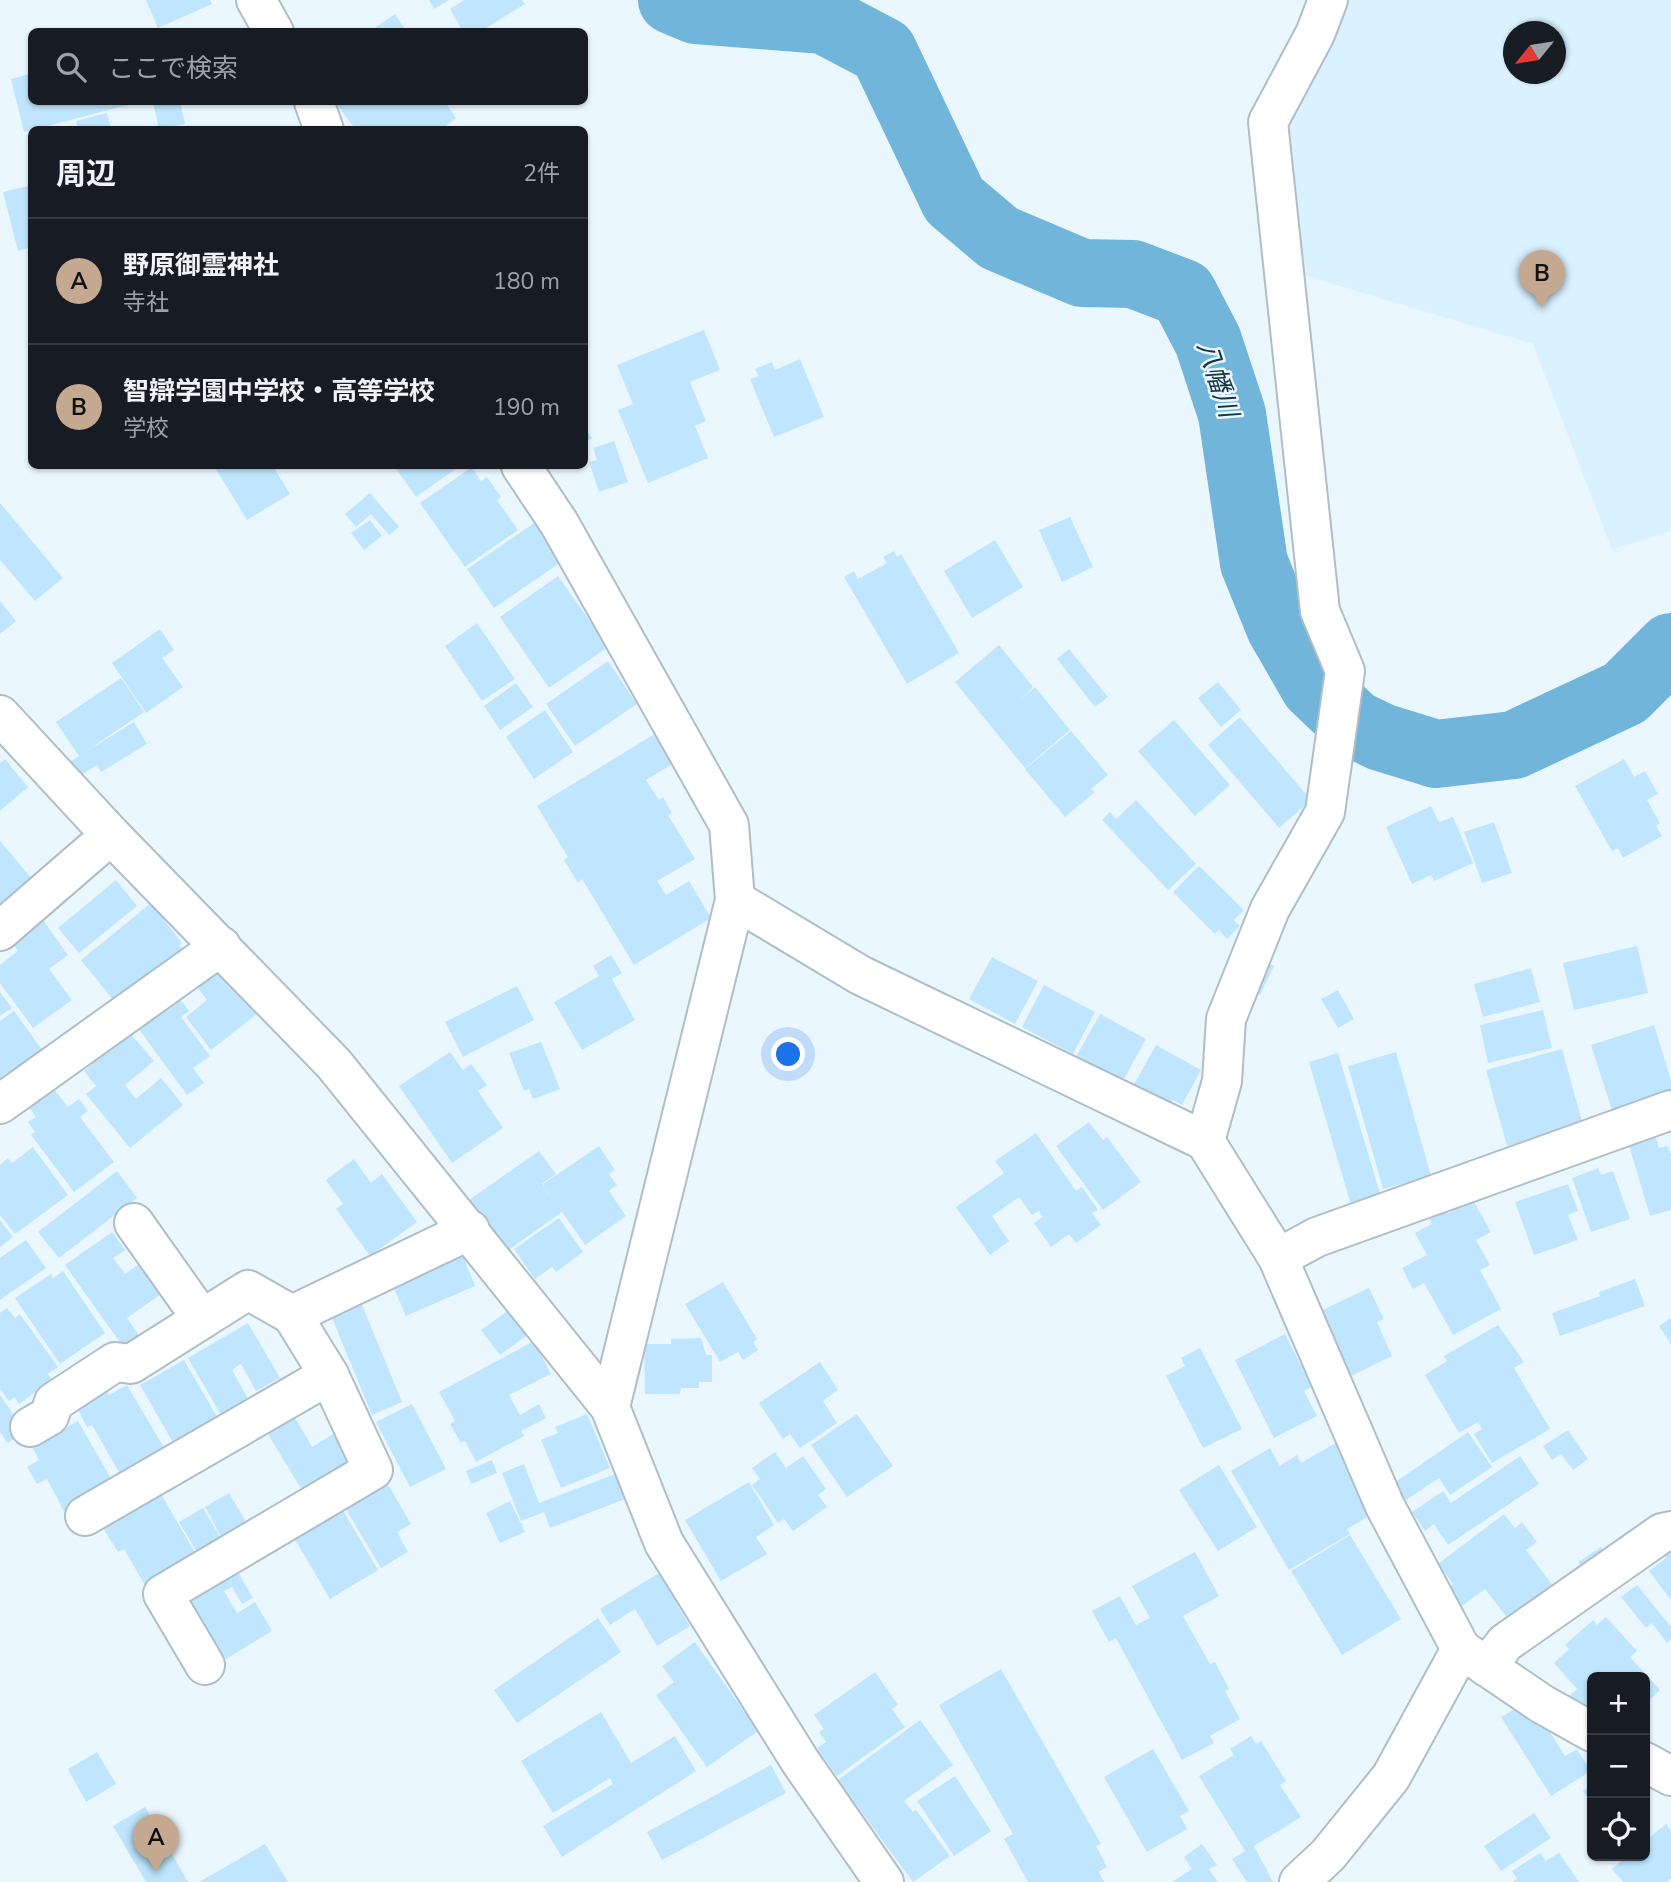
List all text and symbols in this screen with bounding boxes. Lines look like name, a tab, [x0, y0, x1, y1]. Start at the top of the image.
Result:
north arrow	[1503, 21, 1566, 84]
search box	[28, 28, 588, 105]
icon: search	[52, 48, 90, 86]
text: ここで検索	[108, 51, 238, 86]
text: 周辺	[56, 154, 116, 195]
text: 2件	[523, 158, 560, 189]
text: 野原御霊神社	[123, 248, 279, 283]
pin: B	[1519, 250, 1565, 308]
text: A	[70, 266, 88, 297]
text: 180 m	[493, 266, 560, 297]
text: 寺社	[123, 287, 169, 318]
water label: 八幡川	[1189, 337, 1247, 424]
text: 智辯学園中学校・高等学校	[123, 374, 435, 409]
text: B	[71, 392, 87, 423]
text: 190 m	[493, 392, 560, 423]
text: 学校	[123, 413, 169, 444]
your location	[771, 1037, 805, 1071]
map controls	[1587, 1672, 1650, 1861]
button: +	[1587, 1672, 1650, 1735]
button: −	[1587, 1735, 1650, 1798]
button: locate	[1587, 1798, 1650, 1861]
pin: A	[133, 1814, 179, 1872]

